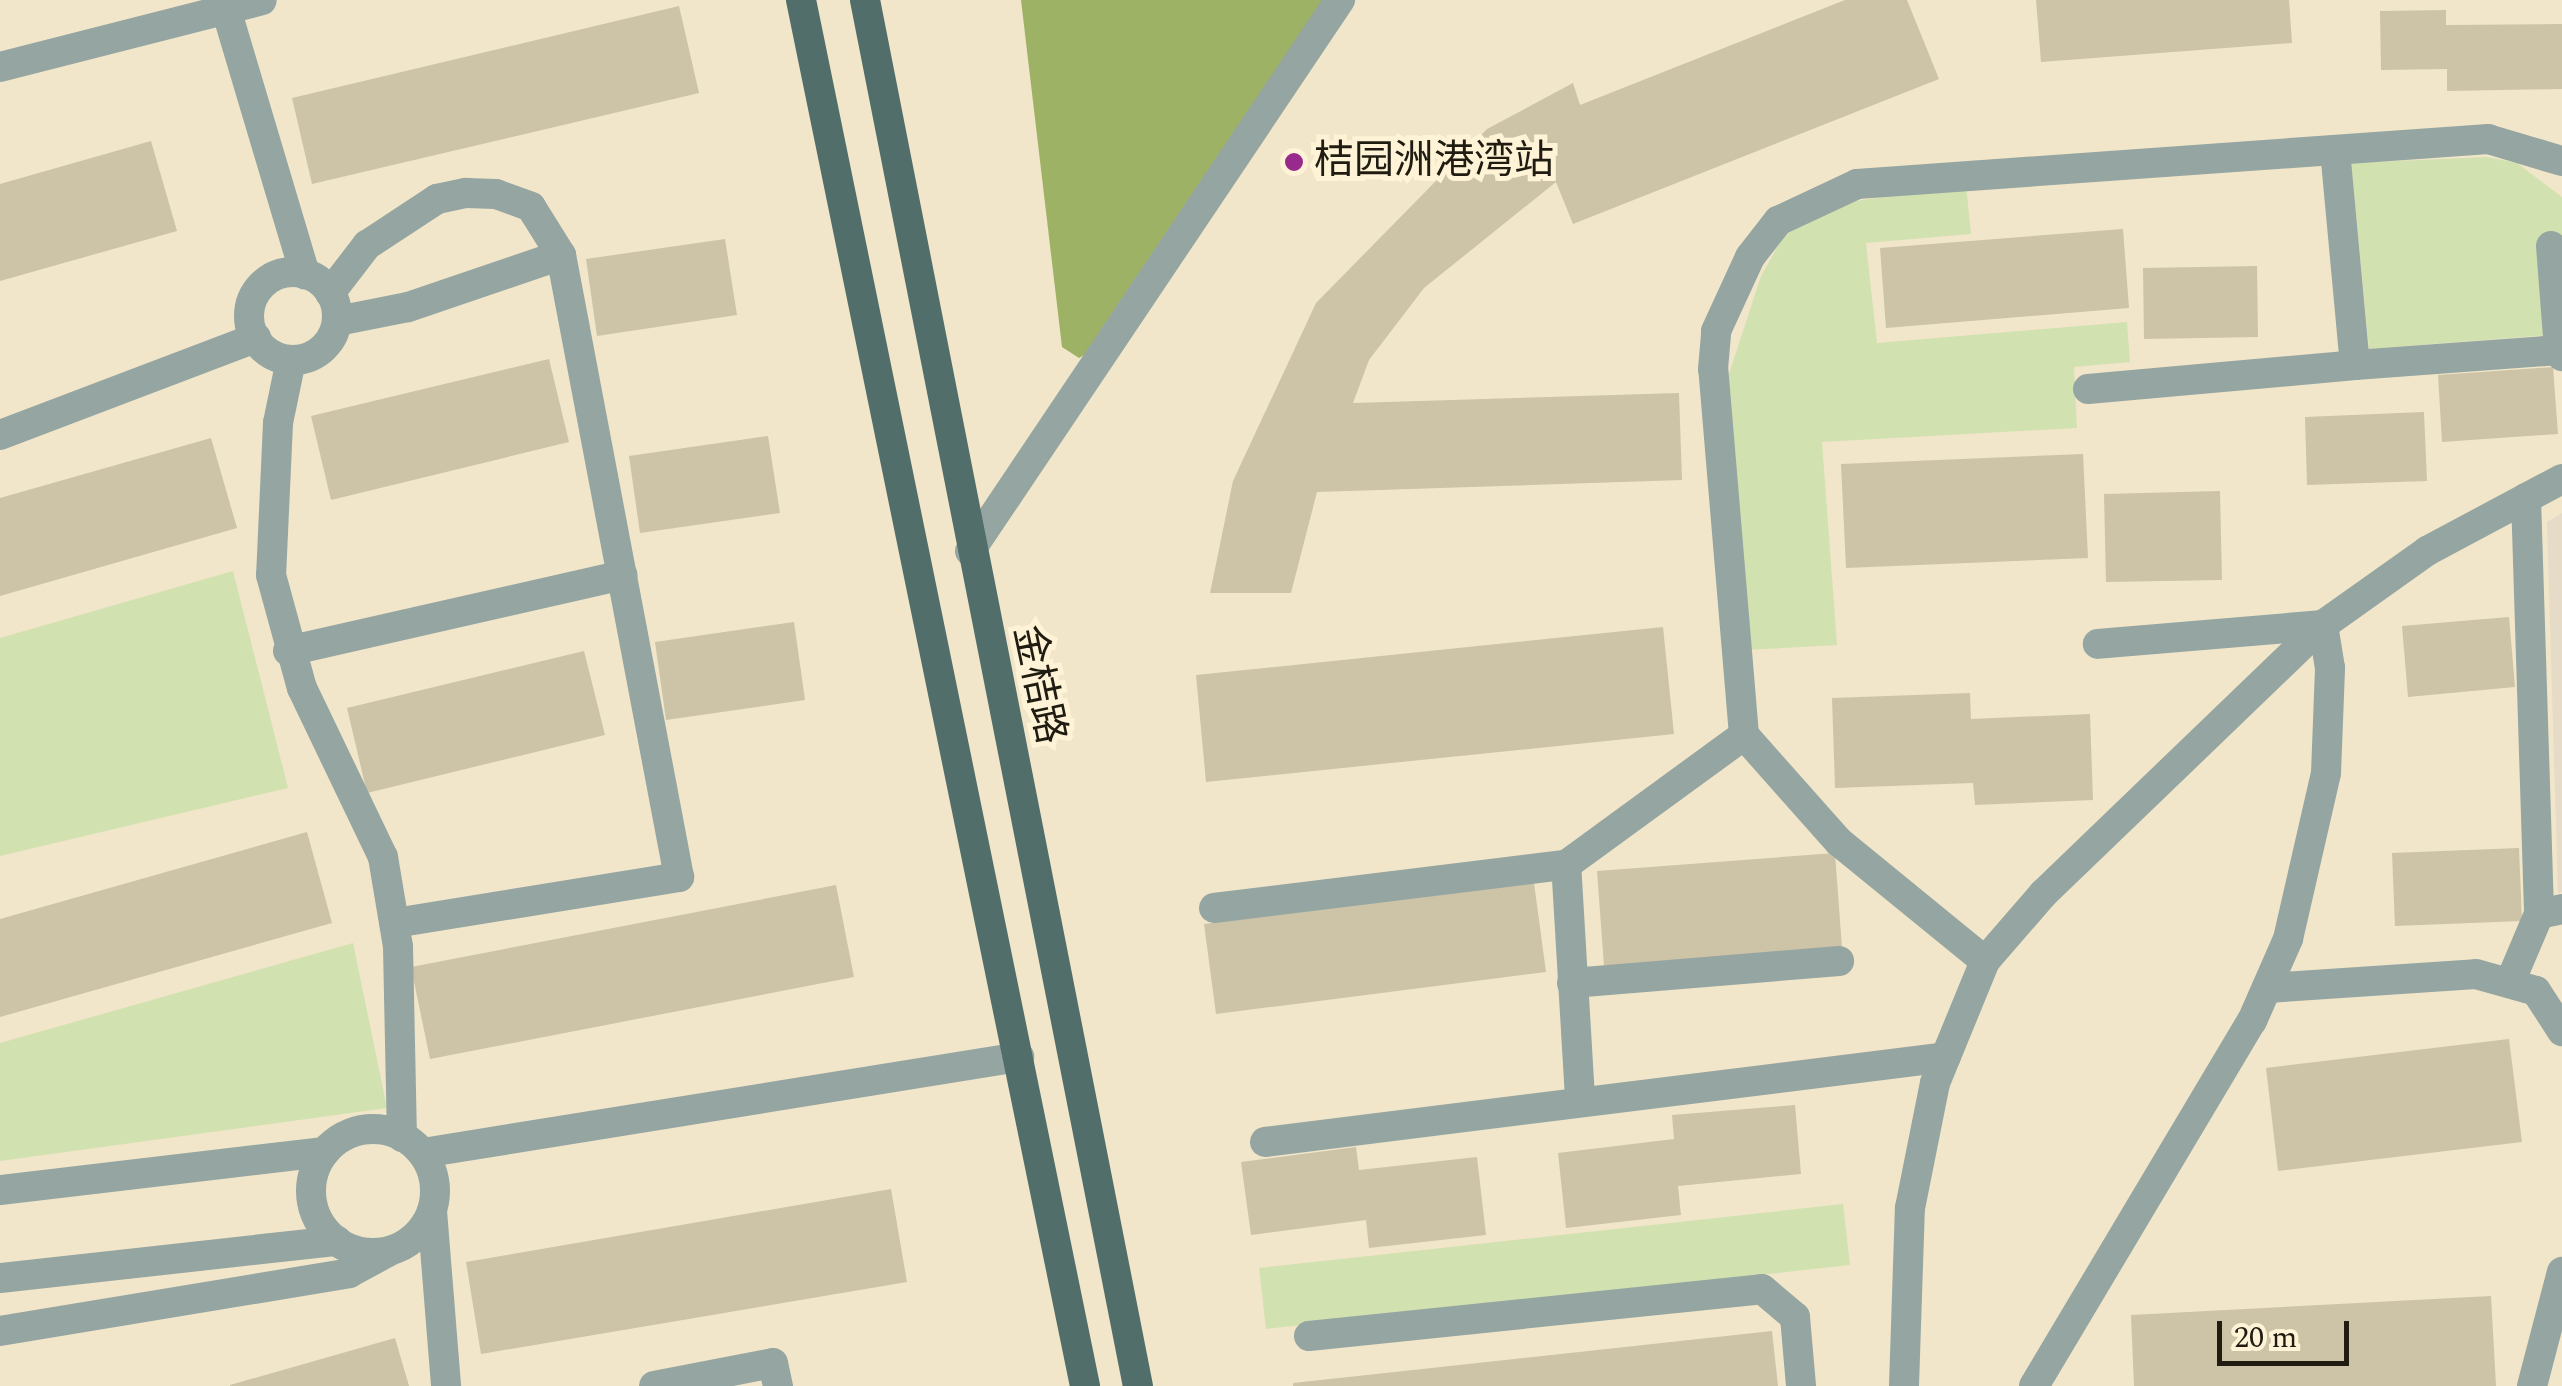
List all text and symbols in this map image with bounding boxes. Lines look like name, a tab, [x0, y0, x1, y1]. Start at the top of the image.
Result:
place label: 桔园洲港湾站	[1314, 138, 1554, 186]
marker: 桔园洲港湾站	[1283, 151, 1305, 173]
street label: 金桔路	[1002, 621, 1074, 749]
scale bar	[2222, 1301, 2354, 1363]
text: 20 m	[2234, 1315, 2297, 1361]

